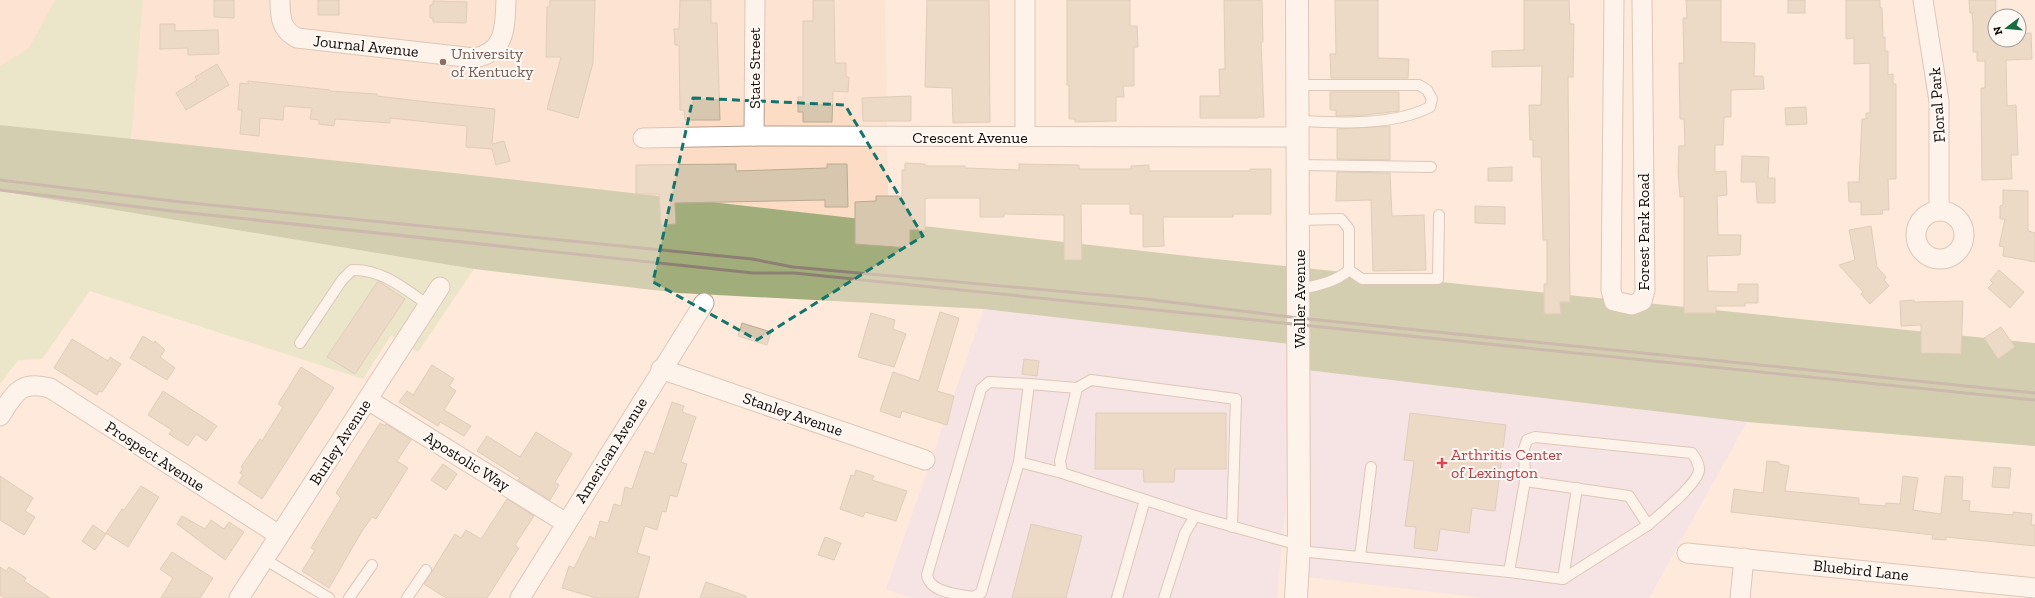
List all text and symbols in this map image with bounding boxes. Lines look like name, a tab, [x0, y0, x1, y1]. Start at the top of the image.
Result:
north arrow	[1987, 8, 2027, 48]
text: N	[1990, 24, 2005, 36]
street label: State Street	[745, 27, 764, 109]
street label: Journal Avenue	[312, 31, 420, 61]
place label: University of Kentucky	[451, 44, 534, 81]
marker: University of Kentucky	[438, 57, 448, 67]
street label: Floral Park	[1925, 66, 1949, 143]
street label: Crescent Avenue	[912, 128, 1028, 147]
street label: Forest Park Road	[1634, 173, 1653, 291]
street label: Waller Avenue	[1290, 250, 1309, 348]
street label: Stanley Avenue	[741, 388, 845, 440]
street label: American Avenue	[571, 394, 651, 506]
street label: Burley Avenue	[305, 396, 375, 488]
street label: Prospect Avenue	[102, 417, 208, 495]
street label: Apostolic Way	[421, 427, 514, 495]
place label: Arthritis Center of Lexington	[1451, 445, 1563, 482]
marker: Arthritis Center of Lexington	[1436, 457, 1448, 469]
street label: Bluebird Lane	[1812, 556, 1910, 584]

